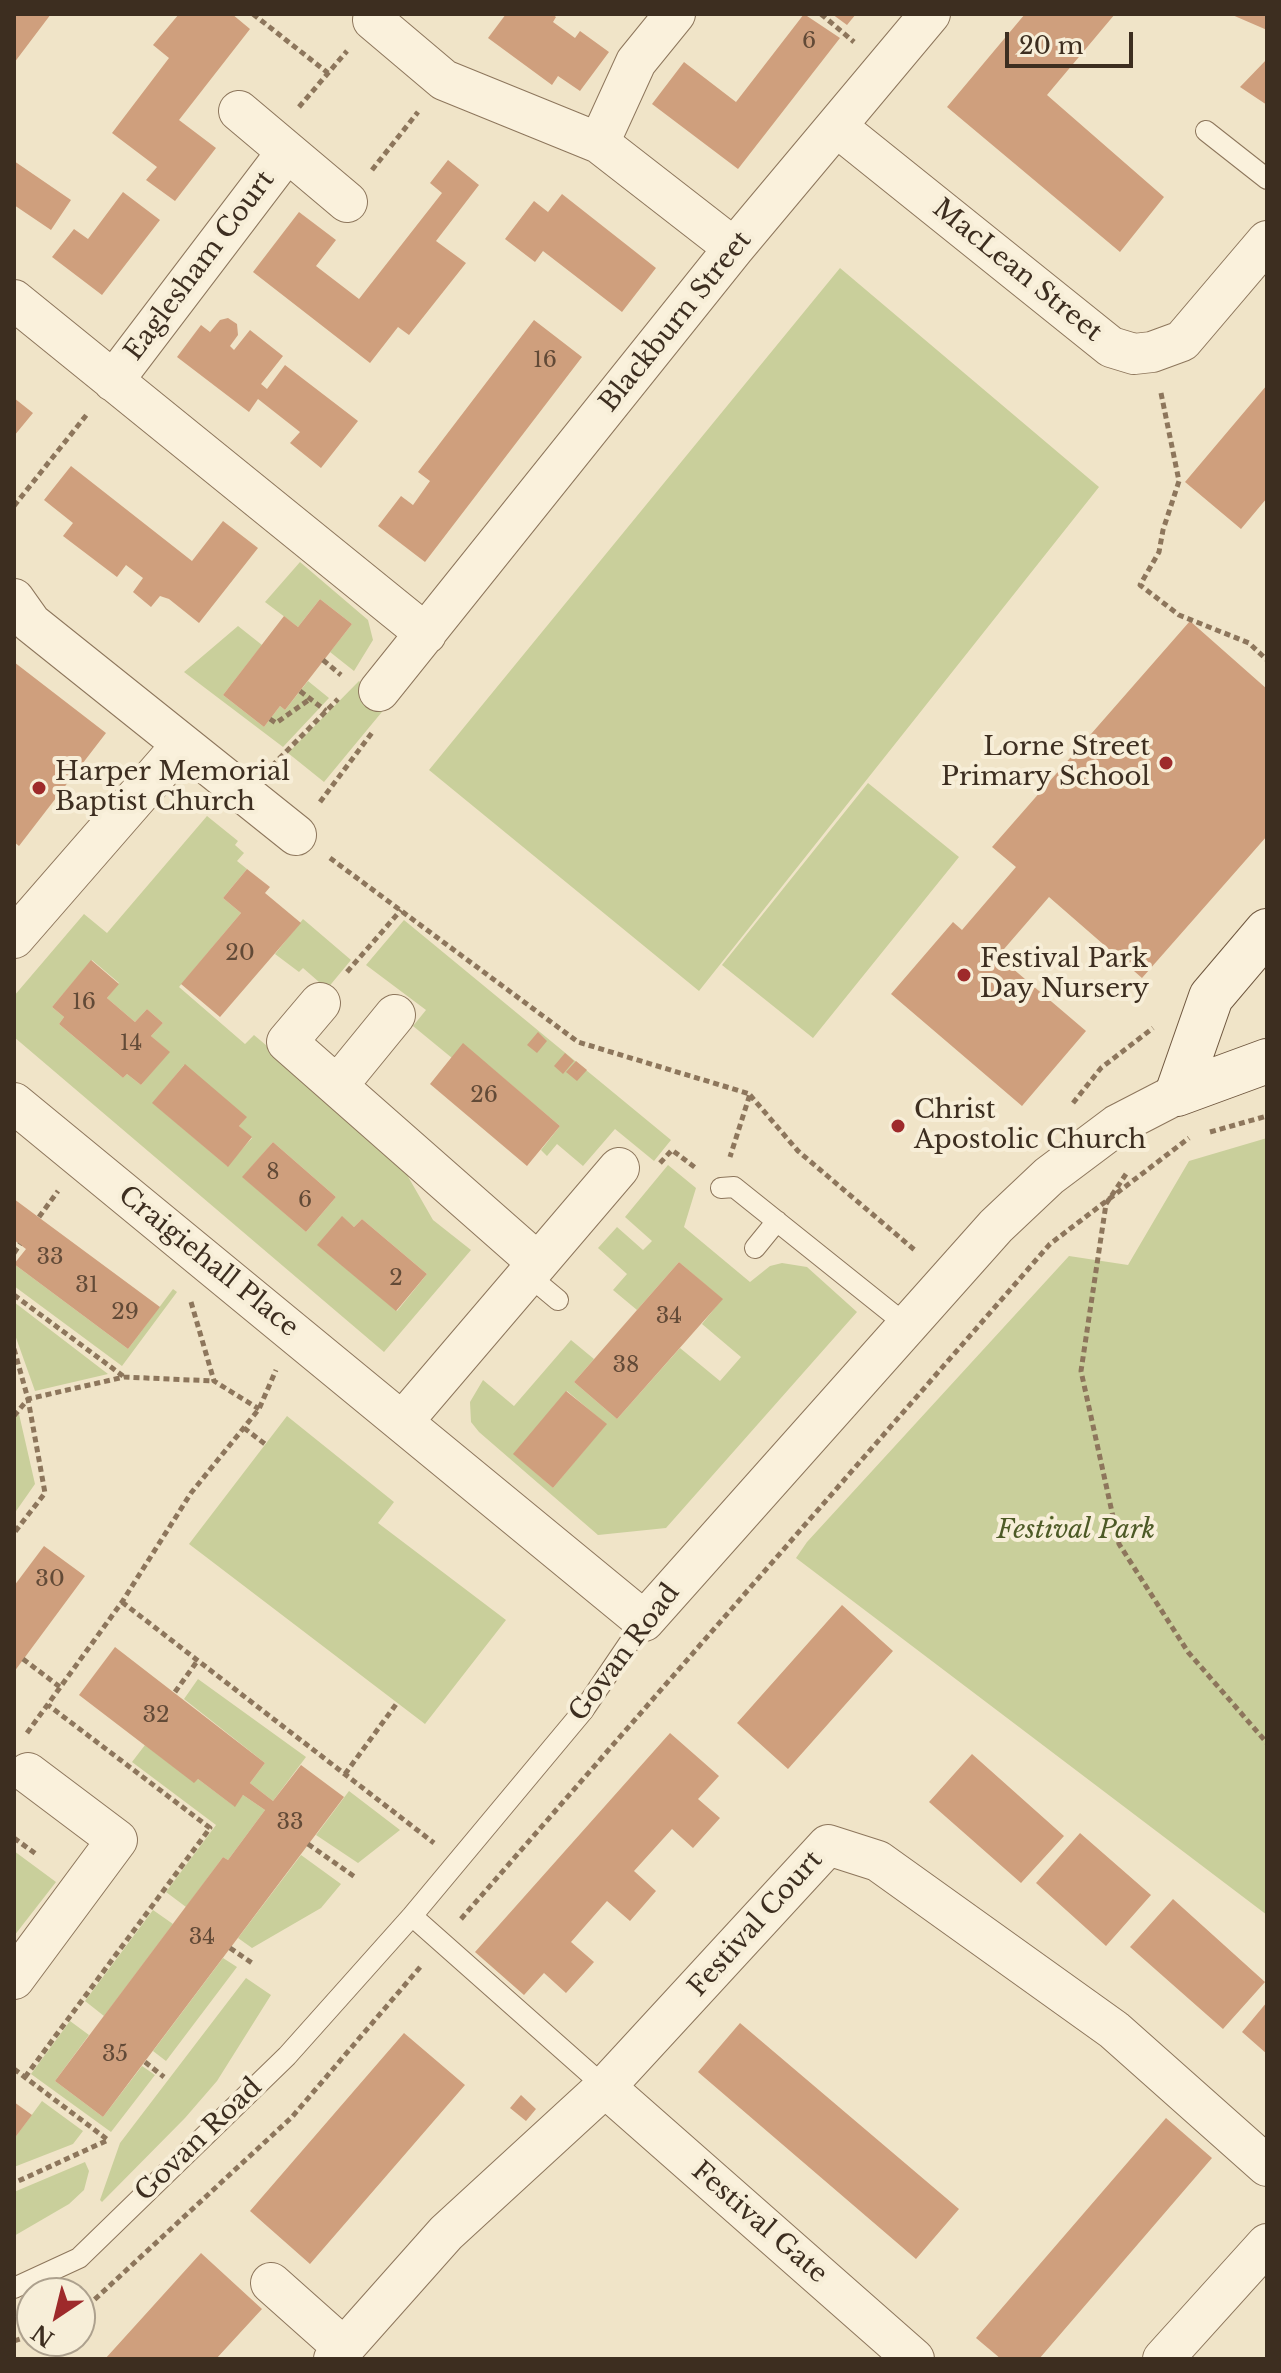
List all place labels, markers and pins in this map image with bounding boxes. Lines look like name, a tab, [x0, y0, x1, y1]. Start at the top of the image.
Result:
place label: Lorne Street Primary School	[941, 732, 1150, 794]
marker: Lorne Street Primary School	[1157, 754, 1175, 772]
place label: Harper Memorial Baptist Church	[55, 757, 290, 818]
marker: Harper Memorial Baptist Church	[30, 779, 48, 797]
place label: Festival Park Day Nursery	[980, 944, 1149, 1006]
marker: Festival Park Day Nursery	[955, 966, 973, 984]
place label: Christ Apostolic Church	[914, 1095, 1146, 1156]
marker: Christ Apostolic Church	[889, 1117, 907, 1135]

